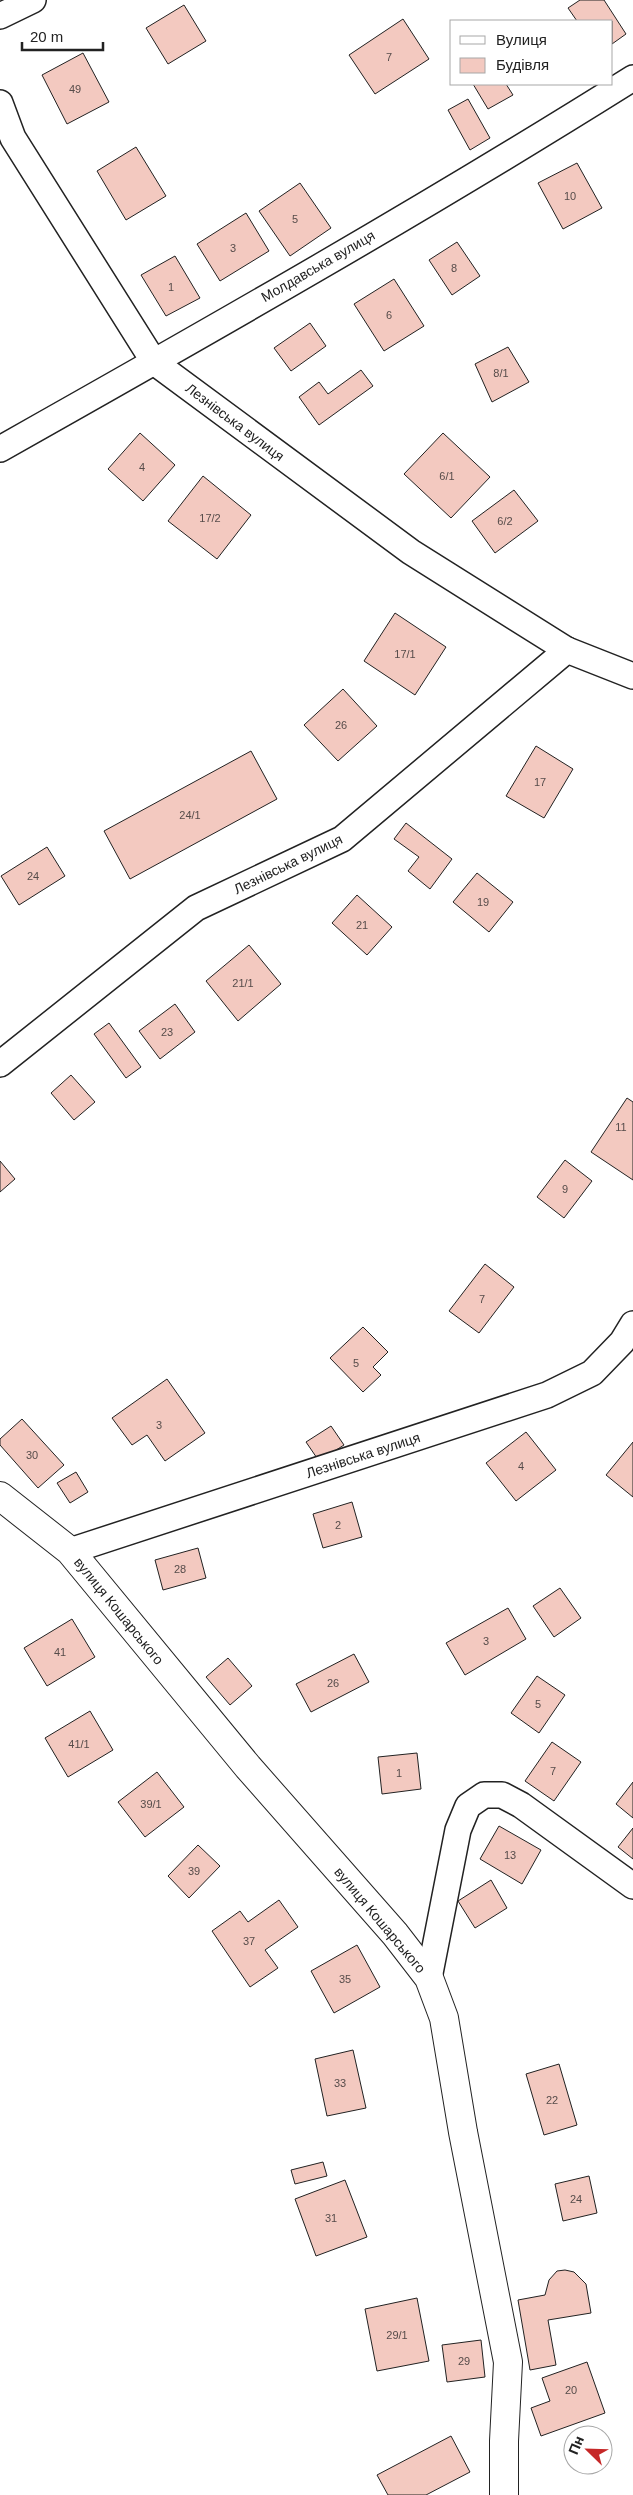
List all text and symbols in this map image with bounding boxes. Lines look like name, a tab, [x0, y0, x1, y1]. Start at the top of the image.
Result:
scale bar	[22, 20, 104, 52]
legend	[450, 20, 613, 85]
text: 20 m	[30, 28, 63, 45]
text: Вулиця	[496, 31, 547, 48]
house number: 7	[386, 51, 392, 63]
text: Будівля	[496, 56, 549, 73]
house number: 49	[69, 83, 81, 95]
house number: 10	[564, 190, 576, 202]
house number: 5	[292, 213, 298, 225]
street label: Молдавська вулиця	[258, 227, 378, 305]
house number: 3	[230, 242, 236, 254]
house number: 8	[451, 262, 457, 274]
house number: 1	[168, 281, 174, 293]
house number: 6	[386, 309, 392, 321]
house number: 8/1	[493, 367, 509, 379]
street label: Лезнівська вулиця	[183, 380, 287, 464]
house number: 4	[139, 461, 145, 473]
house number: 6/1	[439, 470, 455, 482]
house number: 17/2	[199, 512, 221, 524]
house number: 6/2	[497, 515, 513, 527]
house number: 17/1	[394, 648, 416, 660]
house number: 26	[335, 719, 347, 731]
house number: 17	[534, 776, 546, 788]
house number: 24/1	[179, 809, 201, 821]
street label: Лезнівська вулиця	[231, 831, 345, 897]
house number: 24	[27, 870, 39, 882]
house number: 19	[477, 896, 489, 908]
house number: 21	[356, 919, 368, 931]
house number: 21/1	[232, 977, 254, 989]
house number: 23	[161, 1026, 173, 1038]
house number: 11	[615, 1121, 627, 1133]
house number: 9	[562, 1183, 568, 1195]
house number: 7	[479, 1293, 485, 1305]
house number: 5	[353, 1357, 359, 1369]
house number: 3	[156, 1419, 162, 1431]
street label: Лезнівська вулиця	[304, 1429, 422, 1481]
house number: 30	[26, 1449, 38, 1461]
house number: 4	[518, 1460, 524, 1472]
house number: 2	[335, 1519, 341, 1531]
street label: вулиця Кошарського	[71, 1554, 167, 1668]
house number: 28	[174, 1563, 186, 1575]
house number: 3	[483, 1635, 489, 1647]
house number: 41	[54, 1646, 66, 1658]
house number: 26	[327, 1677, 339, 1689]
house number: 5	[535, 1698, 541, 1710]
house number: 41/1	[68, 1738, 90, 1750]
house number: 7	[550, 1765, 556, 1777]
house number: 1	[396, 1767, 402, 1779]
house number: 39/1	[140, 1798, 162, 1810]
house number: 13	[504, 1849, 516, 1861]
street label: вулиця Кошарського	[331, 1864, 429, 1976]
house number: 39	[188, 1865, 200, 1877]
house number: 37	[243, 1935, 255, 1947]
house number: 35	[339, 1973, 351, 1985]
house number: 33	[334, 2077, 346, 2089]
house number: 22	[546, 2094, 558, 2106]
house number: 24	[570, 2193, 582, 2205]
house number: 31	[325, 2212, 337, 2224]
house number: 29/1	[386, 2329, 408, 2341]
house number: 29	[458, 2355, 470, 2367]
house number: 20	[565, 2384, 577, 2396]
north arrow	[563, 2425, 613, 2475]
text: Пн	[565, 2433, 587, 2457]

